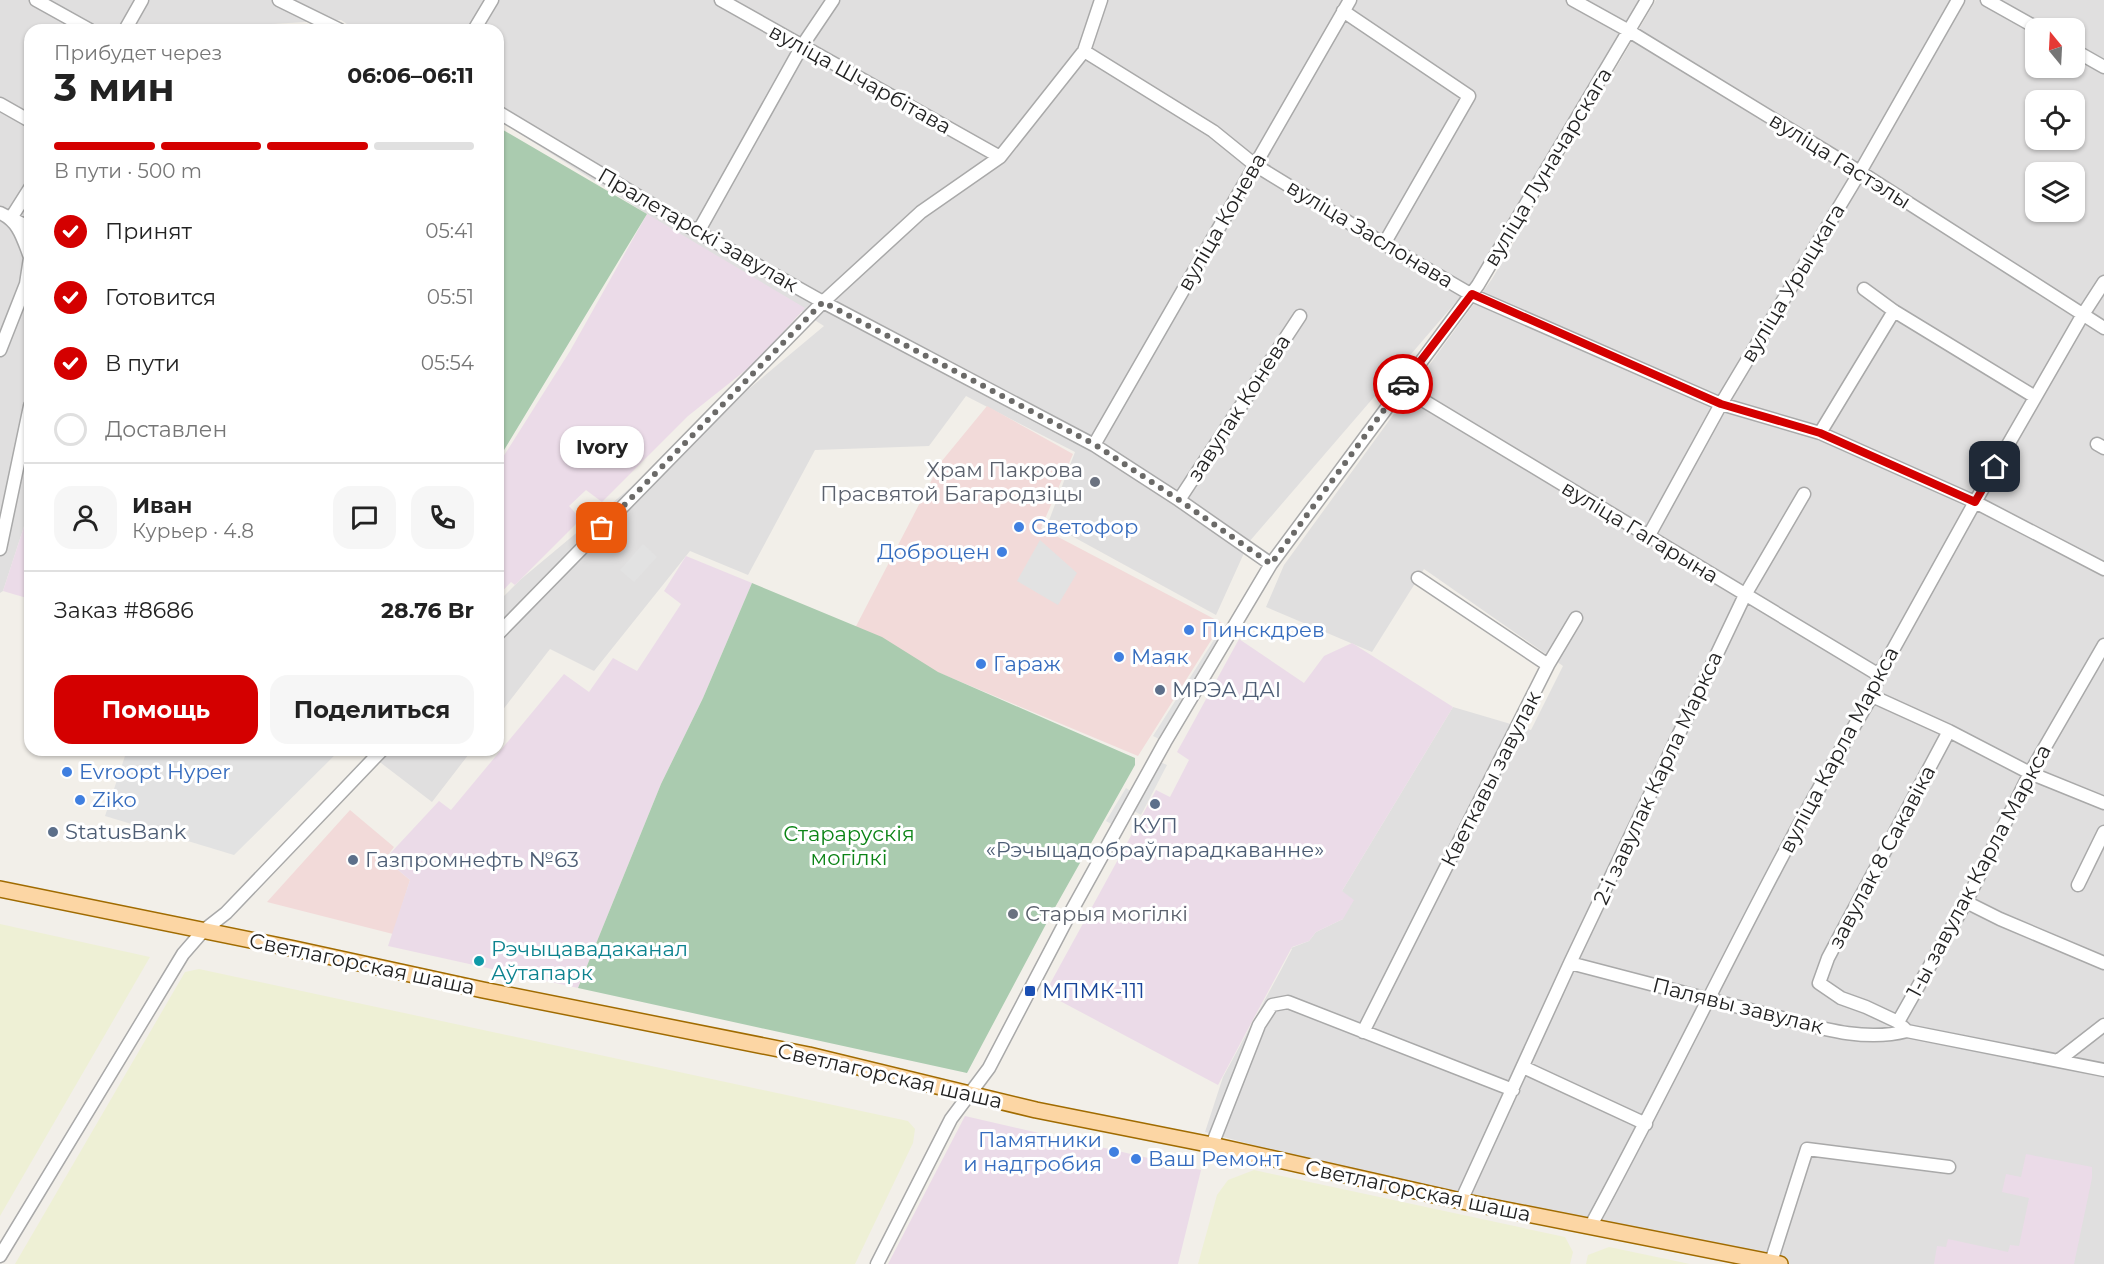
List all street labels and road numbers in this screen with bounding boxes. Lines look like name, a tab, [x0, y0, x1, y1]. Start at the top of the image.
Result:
street label: вуліца Шчарбітава	[765, 18, 956, 139]
street label: вуліца Луначарскага	[1478, 63, 1617, 271]
street label: вуліца Гастэлы	[1765, 107, 1916, 214]
street label: вуліца Конева	[1172, 148, 1271, 295]
street label: Пралетарскі завулак	[594, 162, 803, 297]
street label: вуліца Заслонава	[1282, 174, 1458, 293]
street label: вуліца Урыцкага	[1735, 199, 1850, 366]
street label: завулак Конева	[1182, 330, 1295, 486]
street label: вуліца Гагарына	[1557, 475, 1723, 588]
street label: вуліца Карла Маркса	[1774, 642, 1904, 857]
street label: 2-і завулак Карла Маркса	[1588, 647, 1727, 908]
street label: Кветкавы завулак	[1435, 687, 1546, 871]
street label: 1-ы завулак Карла Маркса	[1901, 740, 2056, 1002]
street label: завулак 8 Сакавіка	[1823, 761, 1940, 953]
street label: Светлагорская шаша	[247, 927, 477, 1000]
street label: Палявы завулак	[1650, 972, 1826, 1039]
street label: Светлагорская шаша	[775, 1037, 1005, 1114]
street label: Светлагорская шаша	[1303, 1154, 1533, 1227]

